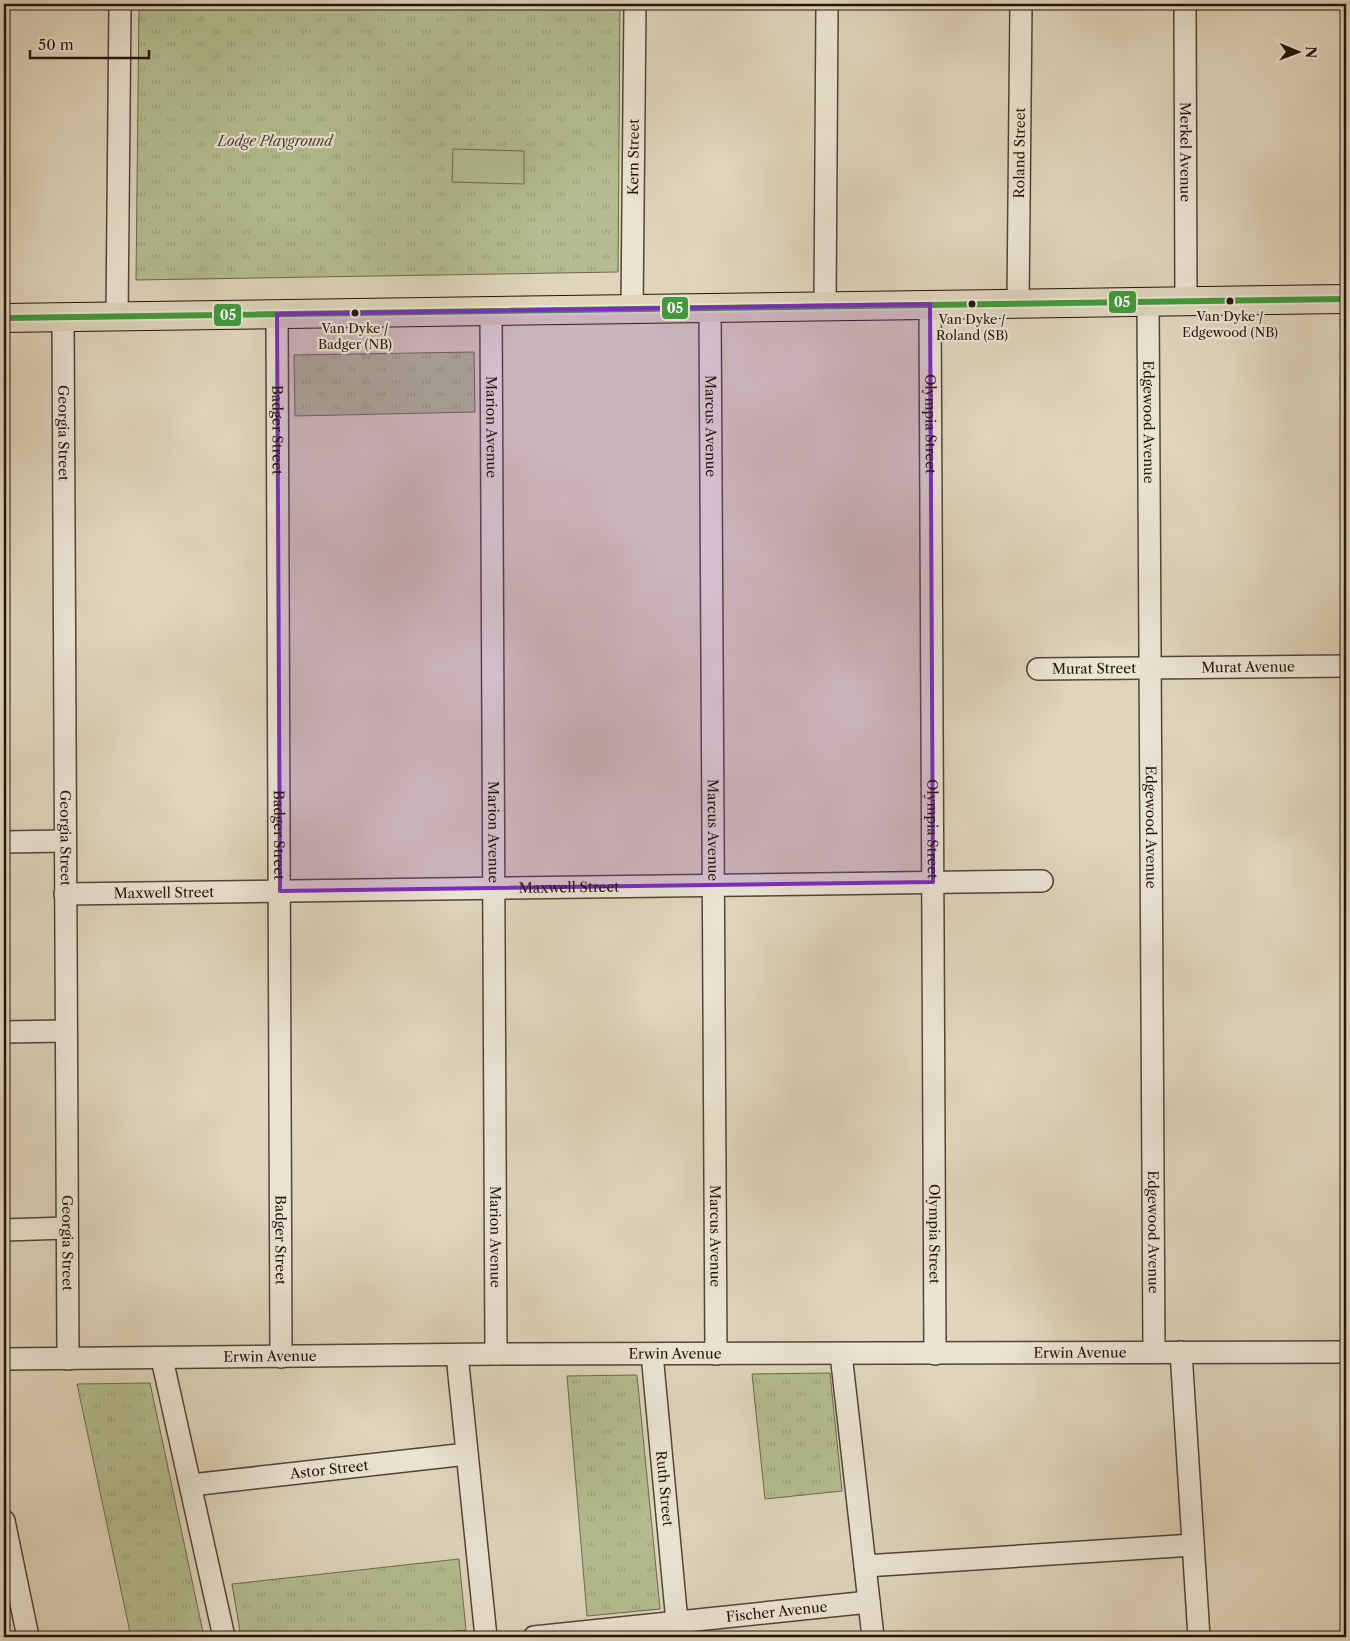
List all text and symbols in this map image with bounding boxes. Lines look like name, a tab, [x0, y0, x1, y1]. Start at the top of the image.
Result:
scale bar	[30, 28, 149, 60]
north arrow	[1272, 28, 1322, 78]
text: 50 m	[38, 35, 74, 54]
text: N	[1302, 46, 1320, 58]
street label: Merkel Avenue	[1176, 102, 1195, 202]
street label: Roland Street	[1010, 107, 1029, 199]
street label: Kern Street	[624, 119, 643, 195]
park label: Lodge Playground	[216, 132, 334, 150]
line badge: 05	[1108, 290, 1137, 314]
text: 05	[1114, 293, 1131, 311]
line badge: 05	[661, 296, 689, 320]
marker: Van Dyke / Edgewood (NB)	[1225, 296, 1235, 306]
text: 05	[667, 299, 684, 317]
marker: Van Dyke / Roland (SB)	[967, 299, 977, 309]
line badge: 05	[213, 303, 242, 327]
text: 05	[220, 306, 237, 324]
marker: Van Dyke / Badger (NB)	[350, 308, 360, 318]
place label: Van Dyke / Edgewood (NB)	[1182, 308, 1278, 340]
place label: Van Dyke / Roland (SB)	[936, 311, 1008, 343]
place label: Van Dyke / Badger (NB)	[318, 320, 392, 352]
street label: Edgewood Avenue	[1139, 360, 1158, 484]
street label: Olympia Street	[921, 374, 940, 474]
street label: Marcus Avenue	[701, 375, 720, 477]
street label: Marion Avenue	[482, 376, 501, 478]
street label: Georgia Street	[54, 385, 73, 481]
street label: Badger Street	[268, 385, 287, 475]
street label: Murat Avenue	[1201, 657, 1295, 676]
street label: Murat Street	[1052, 659, 1136, 678]
street label: Edgewood Avenue	[1142, 765, 1160, 889]
street label: Marcus Avenue	[704, 779, 722, 881]
street label: Olympia Street	[923, 779, 942, 879]
street label: Marion Avenue	[484, 781, 503, 883]
street label: Georgia Street	[56, 790, 75, 886]
street label: Badger Street	[270, 790, 288, 880]
street label: Maxwell Street	[519, 878, 619, 897]
street label: Maxwell Street	[114, 883, 214, 902]
street label: Edgewood Avenue	[1144, 1170, 1163, 1294]
street label: Olympia Street	[925, 1184, 944, 1284]
street label: Marcus Avenue	[706, 1185, 725, 1287]
street label: Marion Avenue	[486, 1186, 505, 1288]
street label: Georgia Street	[58, 1195, 77, 1291]
street label: Badger Street	[271, 1195, 290, 1285]
street label: Erwin Avenue	[628, 1344, 722, 1363]
street label: Erwin Avenue	[1033, 1344, 1127, 1362]
street label: Erwin Avenue	[223, 1347, 317, 1366]
street label: Ruth Street	[652, 1450, 677, 1527]
street label: Astor Street	[288, 1456, 369, 1483]
street label: Fischer Avenue	[725, 1597, 829, 1626]

